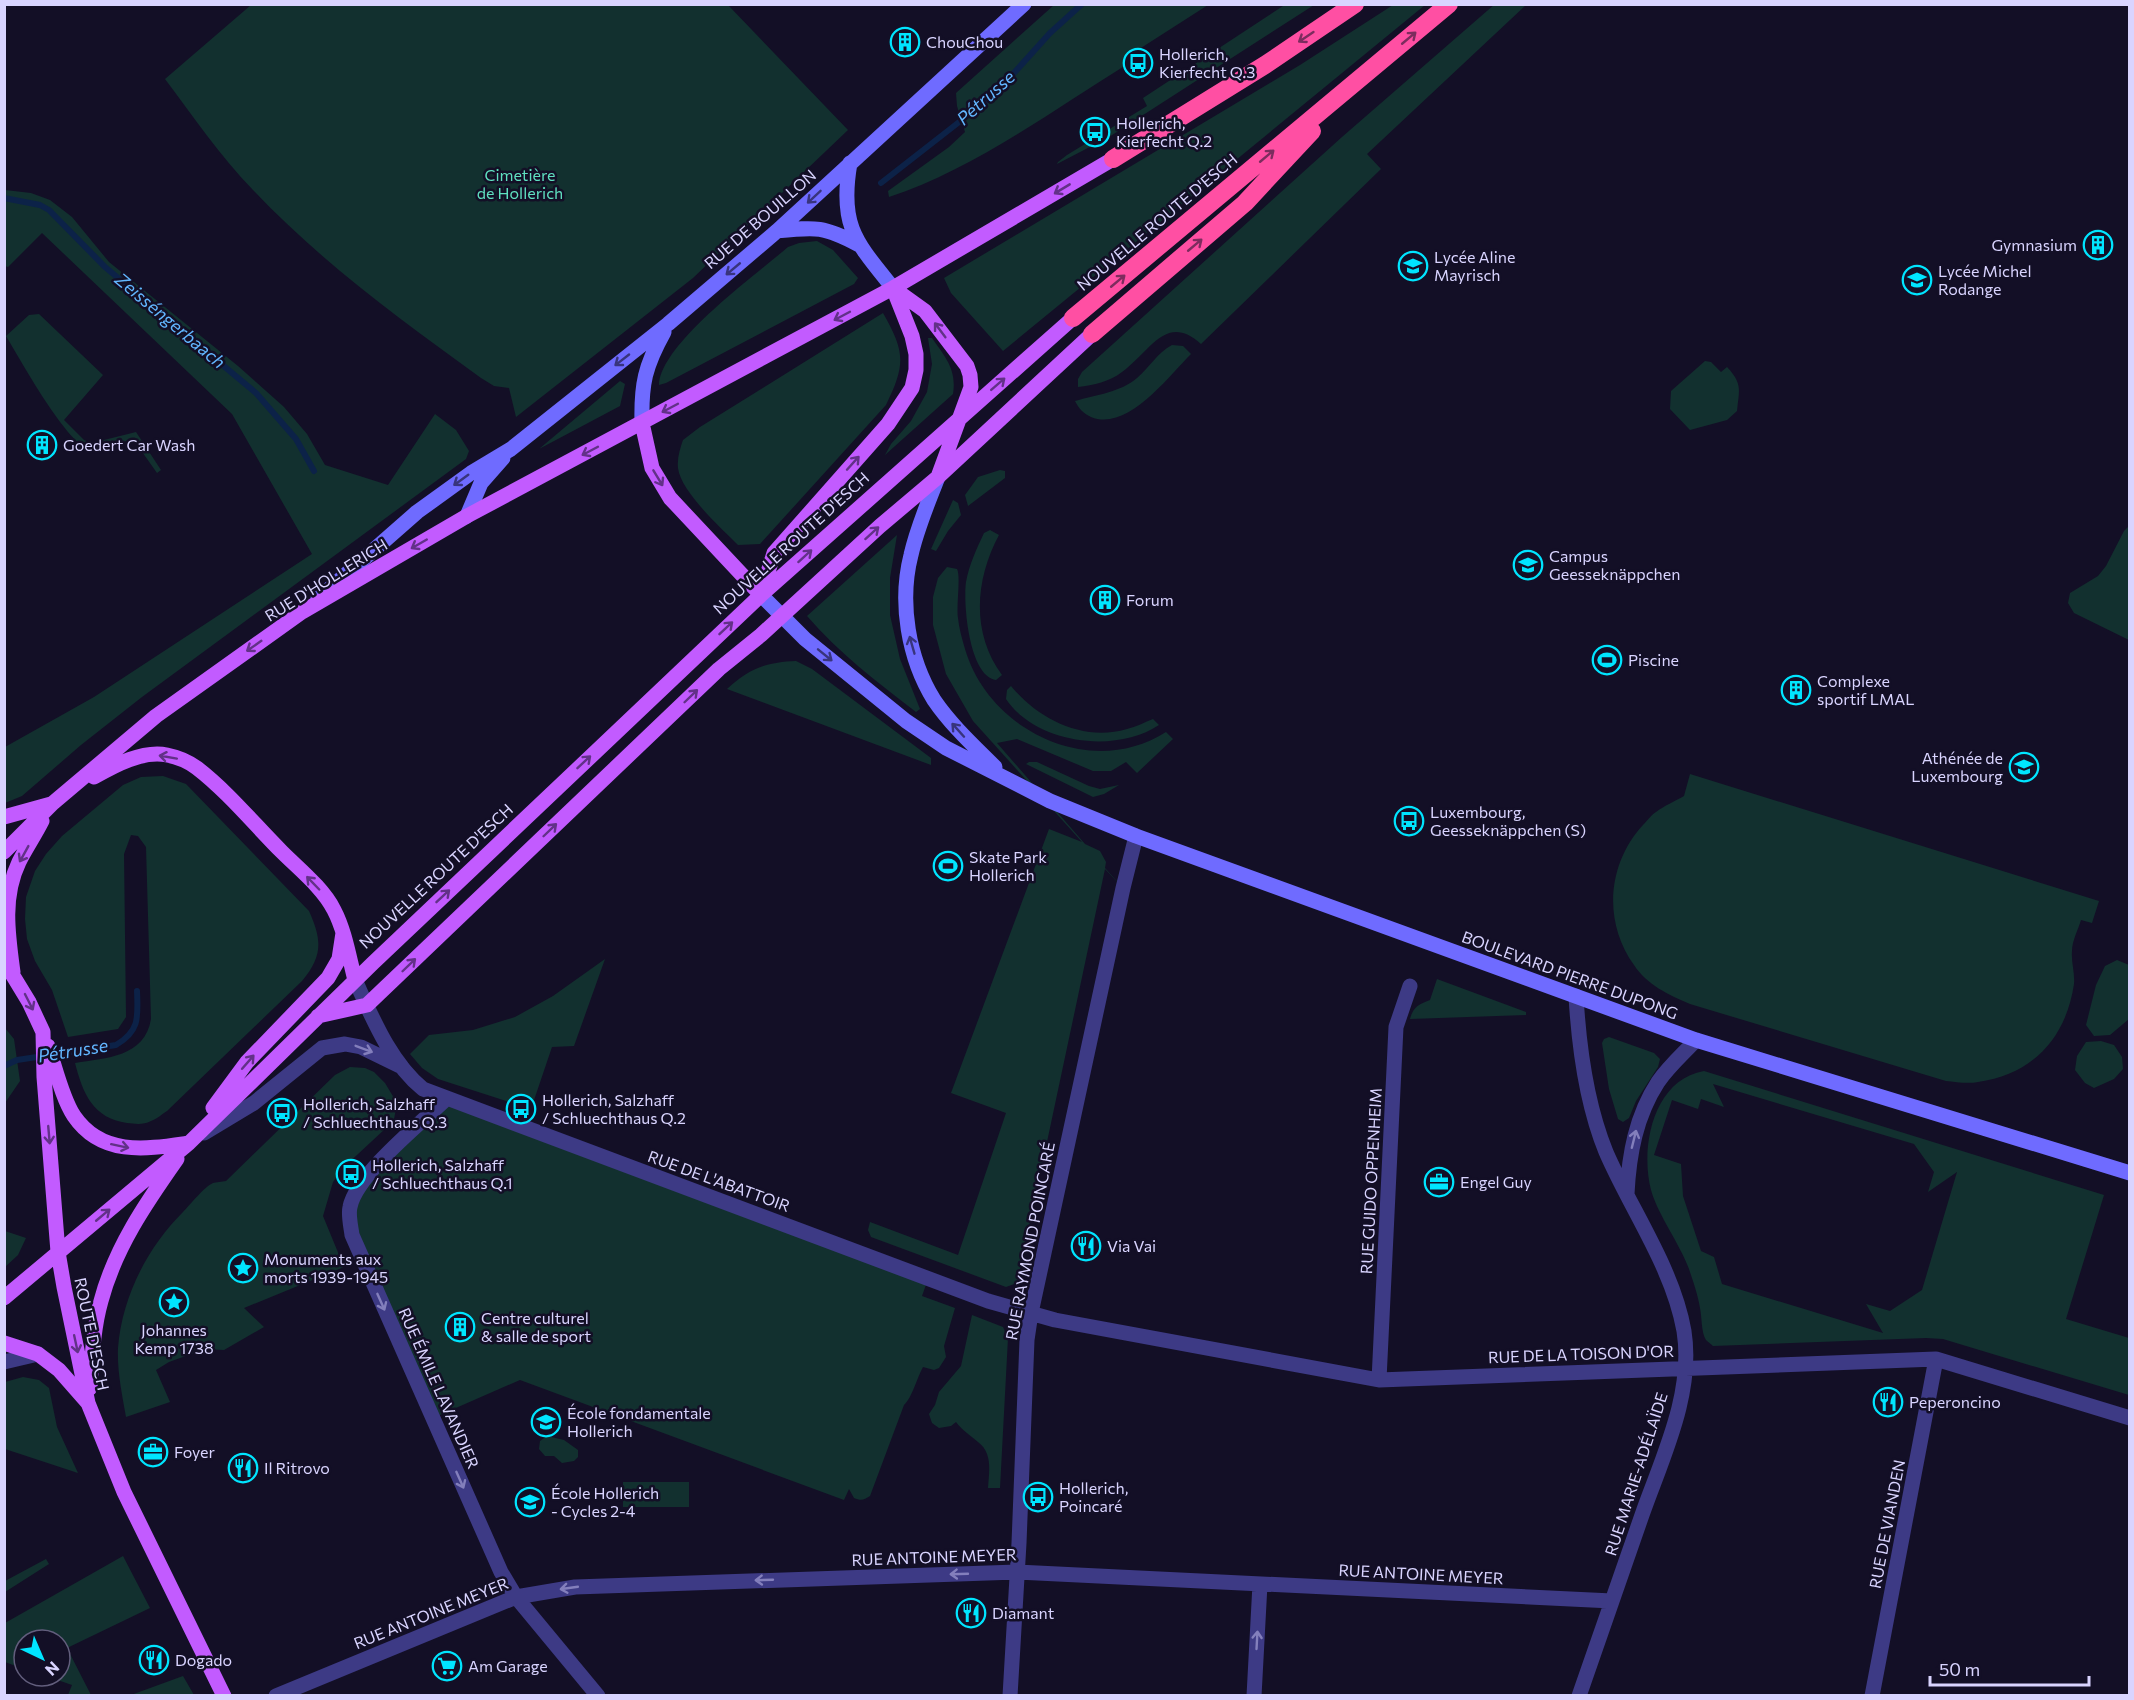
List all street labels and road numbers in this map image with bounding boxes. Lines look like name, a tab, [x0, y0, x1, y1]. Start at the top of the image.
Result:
street label: NOUVELLE ROUTE D'ESCH	[1073, 149, 1241, 294]
street label: RUE DE BOUILLON	[700, 165, 819, 272]
street label: NOUVELLE ROUTE D'ESCH	[709, 468, 872, 618]
street label: RUE D'HOLLERICH	[261, 534, 390, 625]
street label: NOUVELLE ROUTE D'ESCH	[355, 799, 516, 952]
street label: BOULEVARD PIERRE DUPONG	[1460, 927, 1681, 1023]
street label: RUE GUIDO OPPENHEIM	[1356, 1087, 1385, 1275]
street label: RUE RAYMOND POINCARÉ	[1001, 1140, 1058, 1342]
street label: RUE DE L'ABATTOIR	[646, 1146, 793, 1215]
street label: ROUTE D'ESCH	[71, 1276, 114, 1392]
street label: RUE ÉMILE LAVANDIER	[395, 1304, 484, 1471]
street label: RUE DE LA TOISON D'OR	[1488, 1341, 1675, 1366]
street label: RUE MARIE-ADÉLAÏDE	[1600, 1390, 1671, 1558]
street label: RUE DE VIANDEN	[1865, 1458, 1908, 1590]
street label: RUE ANTOINE MEYER	[851, 1544, 1017, 1569]
street label: RUE ANTOINE MEYER	[1338, 1560, 1504, 1587]
street label: RUE ANTOINE MEYER	[351, 1573, 511, 1652]

